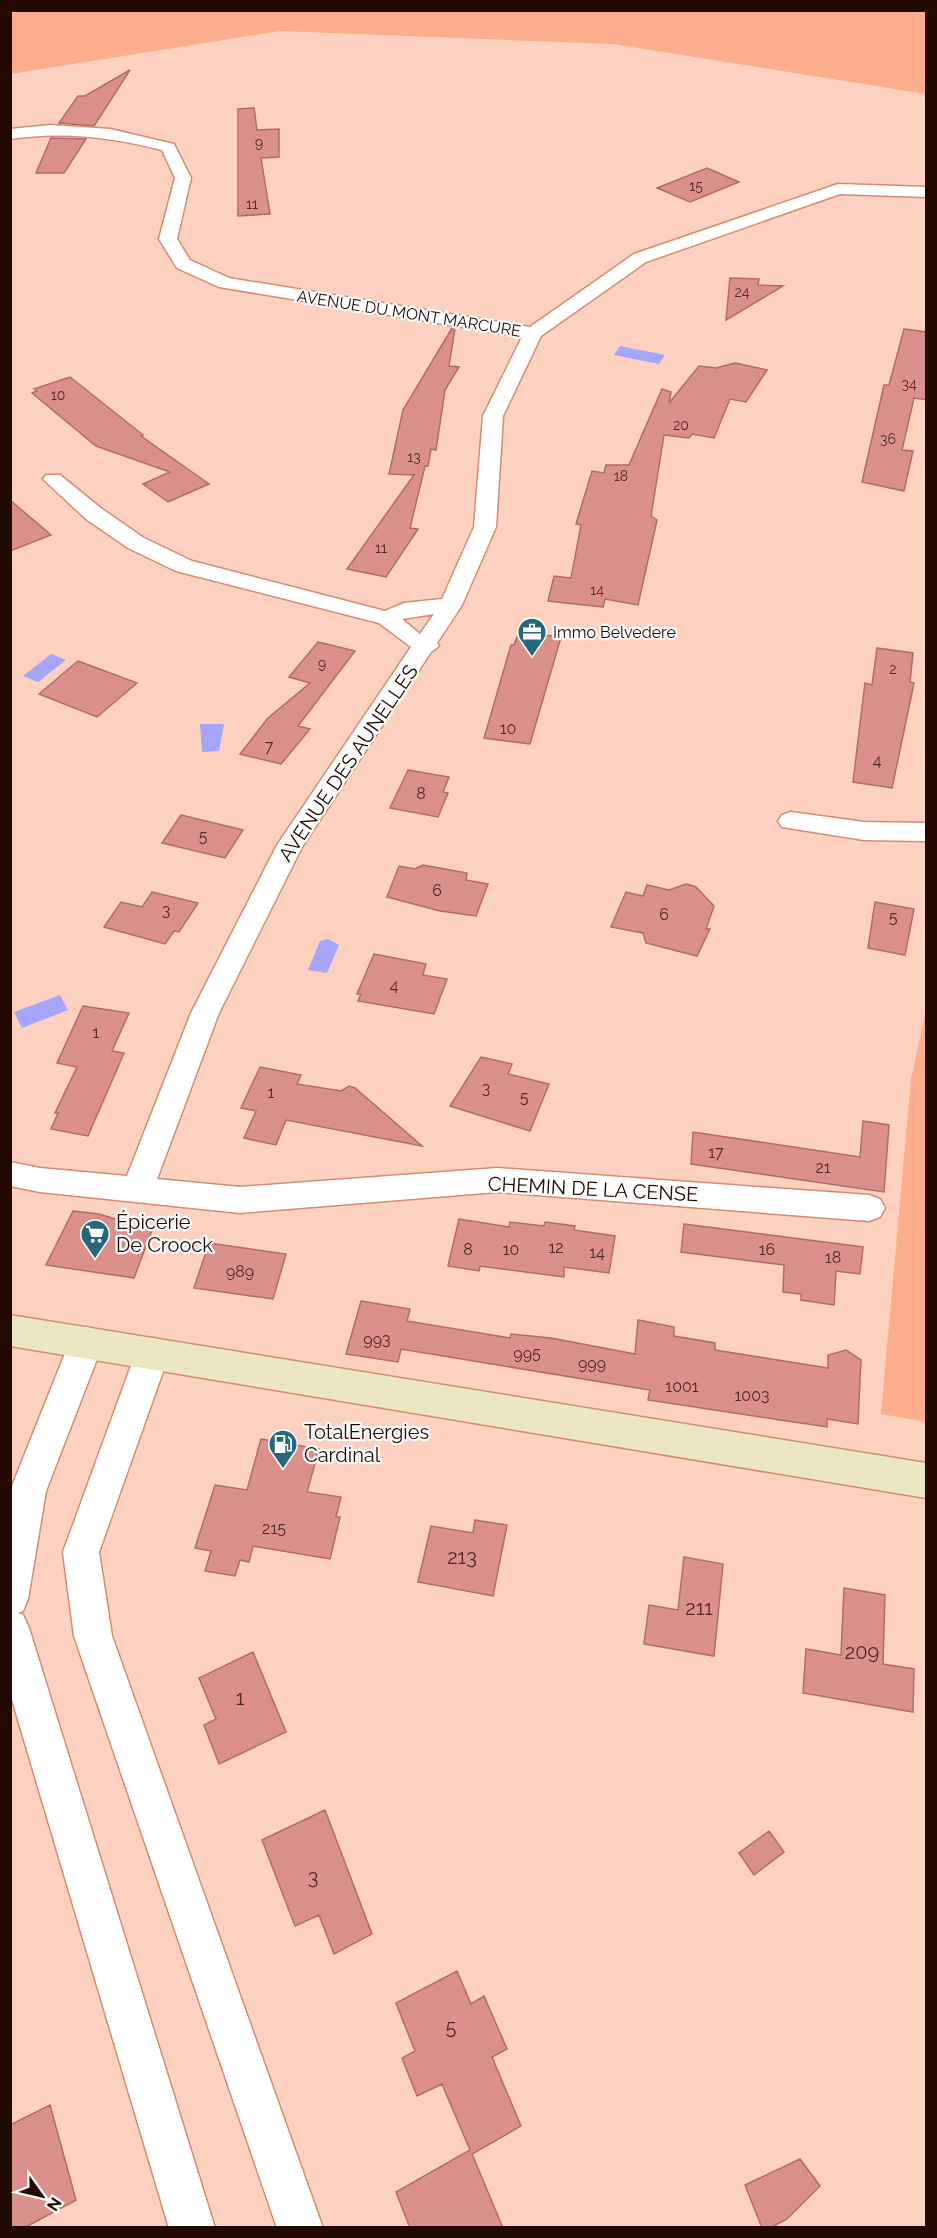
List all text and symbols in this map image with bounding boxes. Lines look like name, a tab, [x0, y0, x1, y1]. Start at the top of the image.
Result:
house number: 9	[255, 135, 263, 151]
house number: 15	[689, 178, 703, 194]
house number: 11	[246, 196, 258, 212]
house number: 24	[735, 284, 750, 300]
street label: AVENUE DU MONT MARCURE	[296, 286, 523, 341]
house number: 34	[901, 376, 917, 392]
house number: 10	[51, 387, 65, 403]
house number: 20	[673, 417, 689, 433]
house number: 36	[880, 431, 896, 447]
house number: 13	[407, 449, 421, 465]
house number: 18	[614, 468, 628, 484]
house number: 11	[375, 540, 387, 556]
house number: 14	[590, 582, 604, 598]
office icon: Immo Belvedere	[516, 616, 548, 658]
place label: Immo Belvedere	[553, 623, 676, 642]
house number: 9	[318, 656, 326, 672]
street label: AVENUE DES AUNELLES	[273, 660, 423, 866]
house number: 2	[889, 661, 897, 677]
house number: 10	[500, 719, 516, 738]
house number: 7	[265, 737, 274, 756]
house number: 4	[873, 751, 882, 770]
house number: 8	[416, 784, 426, 803]
house number: 5	[199, 827, 208, 846]
house number: 6	[432, 881, 442, 900]
house number: 3	[162, 901, 170, 920]
house number: 6	[659, 905, 669, 924]
house number: 5	[889, 908, 898, 927]
house number: 4	[390, 976, 399, 995]
house number: 1	[93, 1023, 100, 1042]
house number: 3	[482, 1079, 490, 1098]
house number: 1	[268, 1083, 275, 1102]
house number: 5	[520, 1088, 529, 1107]
house number: 17	[708, 1143, 724, 1162]
house number: 21	[815, 1158, 831, 1177]
street label: CHEMIN DE LA CENSE	[487, 1172, 699, 1206]
place label: Épicerie De Croock	[116, 1210, 213, 1257]
supermarket icon: Épicerie De Croock	[79, 1218, 111, 1260]
house number: 12	[548, 1238, 564, 1257]
house number: 8	[463, 1240, 473, 1259]
house number: 10	[503, 1240, 519, 1259]
house number: 16	[759, 1240, 775, 1259]
house number: 14	[589, 1243, 605, 1262]
house number: 18	[825, 1248, 841, 1267]
house number: 989	[226, 1262, 254, 1281]
house number: 993	[363, 1330, 391, 1349]
house number: 995	[513, 1344, 541, 1363]
house number: 999	[578, 1354, 606, 1373]
house number: 1001	[665, 1377, 699, 1396]
house number: 1003	[735, 1386, 769, 1405]
place label: TotalEnergies Cardinal	[304, 1420, 429, 1467]
fuel station icon: TotalEnergies Cardinal	[267, 1428, 299, 1470]
house number: 215	[262, 1519, 286, 1538]
house number: 213	[447, 1545, 477, 1569]
house number: 211	[685, 1596, 713, 1620]
house number: 209	[845, 1640, 879, 1664]
house number: 1	[236, 1686, 245, 1710]
house number: 3	[308, 1865, 318, 1889]
house number: 5	[446, 2015, 457, 2039]
north arrow	[12, 2166, 72, 2226]
text: N	[43, 2194, 65, 2214]

